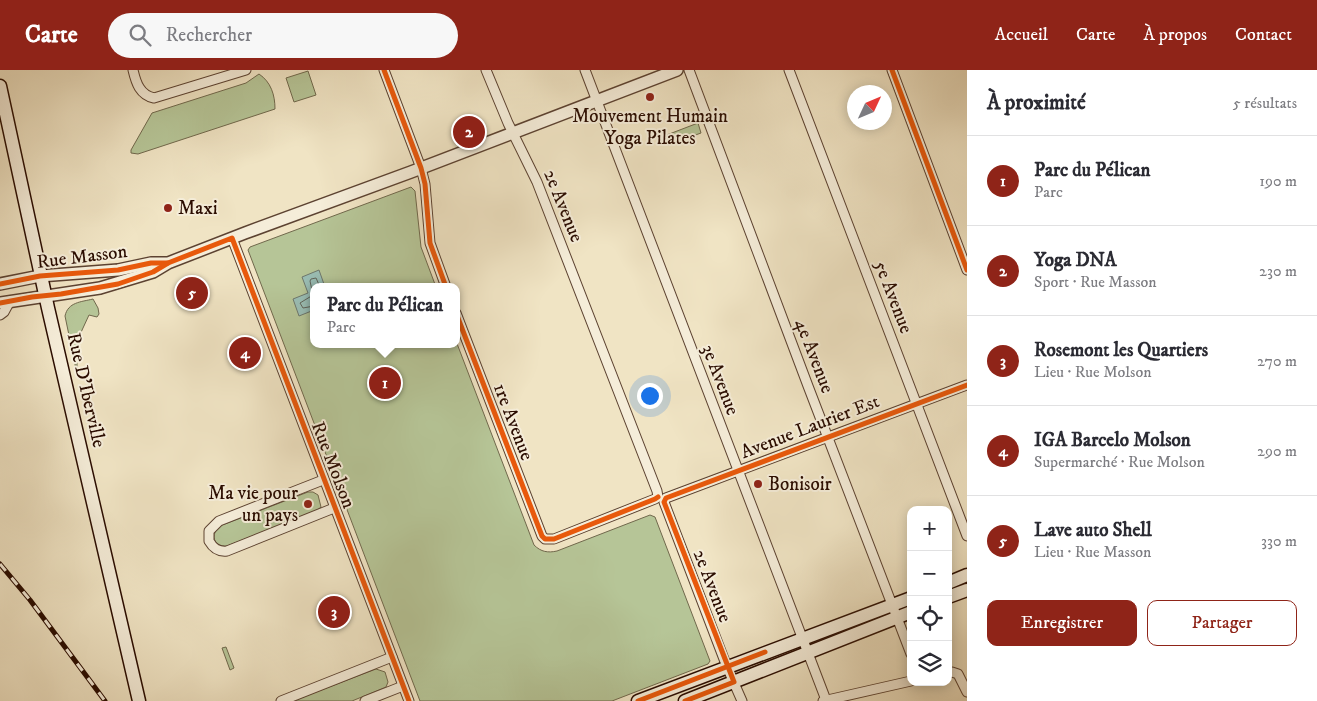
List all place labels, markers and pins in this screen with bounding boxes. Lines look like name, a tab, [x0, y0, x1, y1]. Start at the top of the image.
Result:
marker: Mouvement Humain Yoga Pilates	[644, 91, 656, 103]
place label: Mouvement Humain Yoga Pilates	[572, 105, 728, 150]
pin: 2	[453, 113, 485, 151]
place label: Maxi	[178, 197, 218, 220]
marker: Maxi	[162, 202, 174, 214]
pin: 5	[176, 274, 208, 312]
pin: 4	[229, 334, 261, 372]
pin: 1	[369, 364, 401, 402]
place label: Bonisoir	[768, 473, 832, 496]
marker: Bonisoir	[752, 478, 764, 490]
place label: Ma vie pour un pays	[208, 482, 298, 527]
marker: Ma vie pour un pays	[302, 498, 314, 510]
pin: 3	[318, 593, 350, 631]

